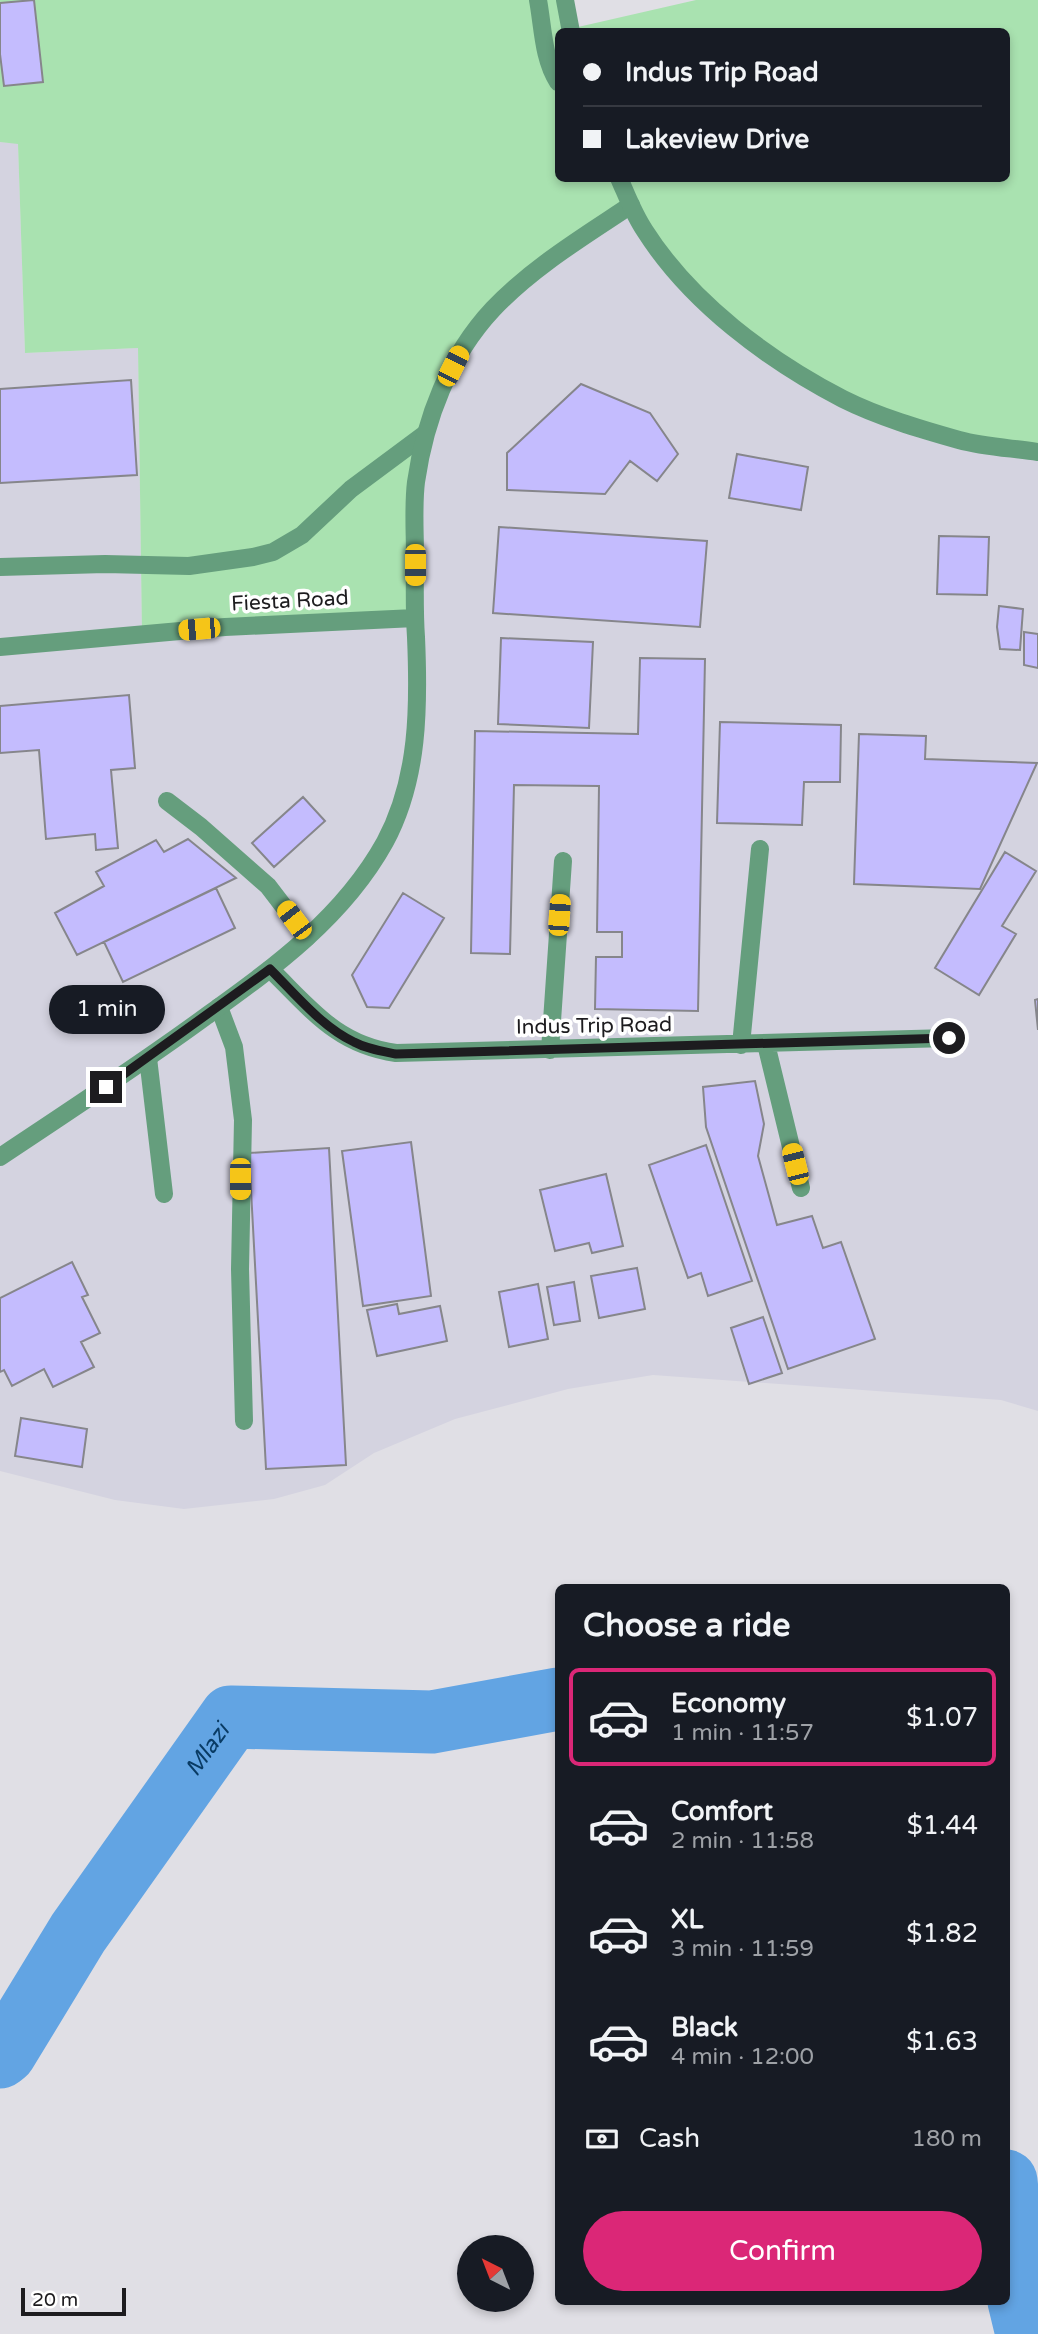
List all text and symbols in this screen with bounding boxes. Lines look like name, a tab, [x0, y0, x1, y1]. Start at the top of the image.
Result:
text: Indus Trip Road	[625, 57, 819, 88]
text: Lakeview Drive	[625, 124, 809, 155]
car	[435, 343, 472, 389]
car	[405, 544, 426, 586]
street label: Fiesta Road	[231, 585, 349, 617]
car	[178, 617, 221, 641]
car	[548, 893, 571, 937]
car	[273, 897, 316, 943]
callout: 1 min	[48, 986, 164, 1034]
text: 1 min	[76, 995, 138, 1023]
street label: Indus Trip Road	[516, 1012, 672, 1040]
route start	[933, 1022, 965, 1054]
route end	[90, 1071, 122, 1103]
car	[780, 1141, 811, 1187]
car	[230, 1158, 251, 1200]
text: Choose a ride	[583, 1607, 790, 1645]
icon: car	[587, 1686, 650, 1749]
text: Economy	[671, 1688, 786, 1719]
text: $1.07	[906, 1702, 978, 1733]
water label: Mlazi	[179, 1716, 238, 1782]
text: 1 min · 11:57	[671, 1719, 814, 1747]
icon: car	[587, 1794, 650, 1857]
text: Comfort	[671, 1796, 773, 1827]
text: $1.44	[907, 1810, 978, 1841]
text: 2 min · 11:58	[671, 1827, 814, 1855]
icon: car	[587, 1902, 650, 1965]
text: XL	[671, 1904, 703, 1935]
text: $1.82	[906, 1918, 978, 1949]
text: 3 min · 11:59	[671, 1935, 814, 1963]
icon: car	[587, 2010, 650, 2073]
text: Black	[671, 2012, 738, 2043]
text: $1.63	[906, 2026, 978, 2057]
text: 4 min · 12:00	[671, 2043, 814, 2071]
icon: cash	[583, 2120, 621, 2158]
text: Cash	[639, 2123, 700, 2154]
text: 180 m	[912, 2125, 982, 2153]
button: Confirm	[583, 2211, 982, 2291]
north arrow	[457, 2235, 534, 2312]
map controls	[457, 2235, 534, 2312]
scale bar	[21, 2285, 126, 2317]
text: 20 m	[32, 2289, 78, 2311]

